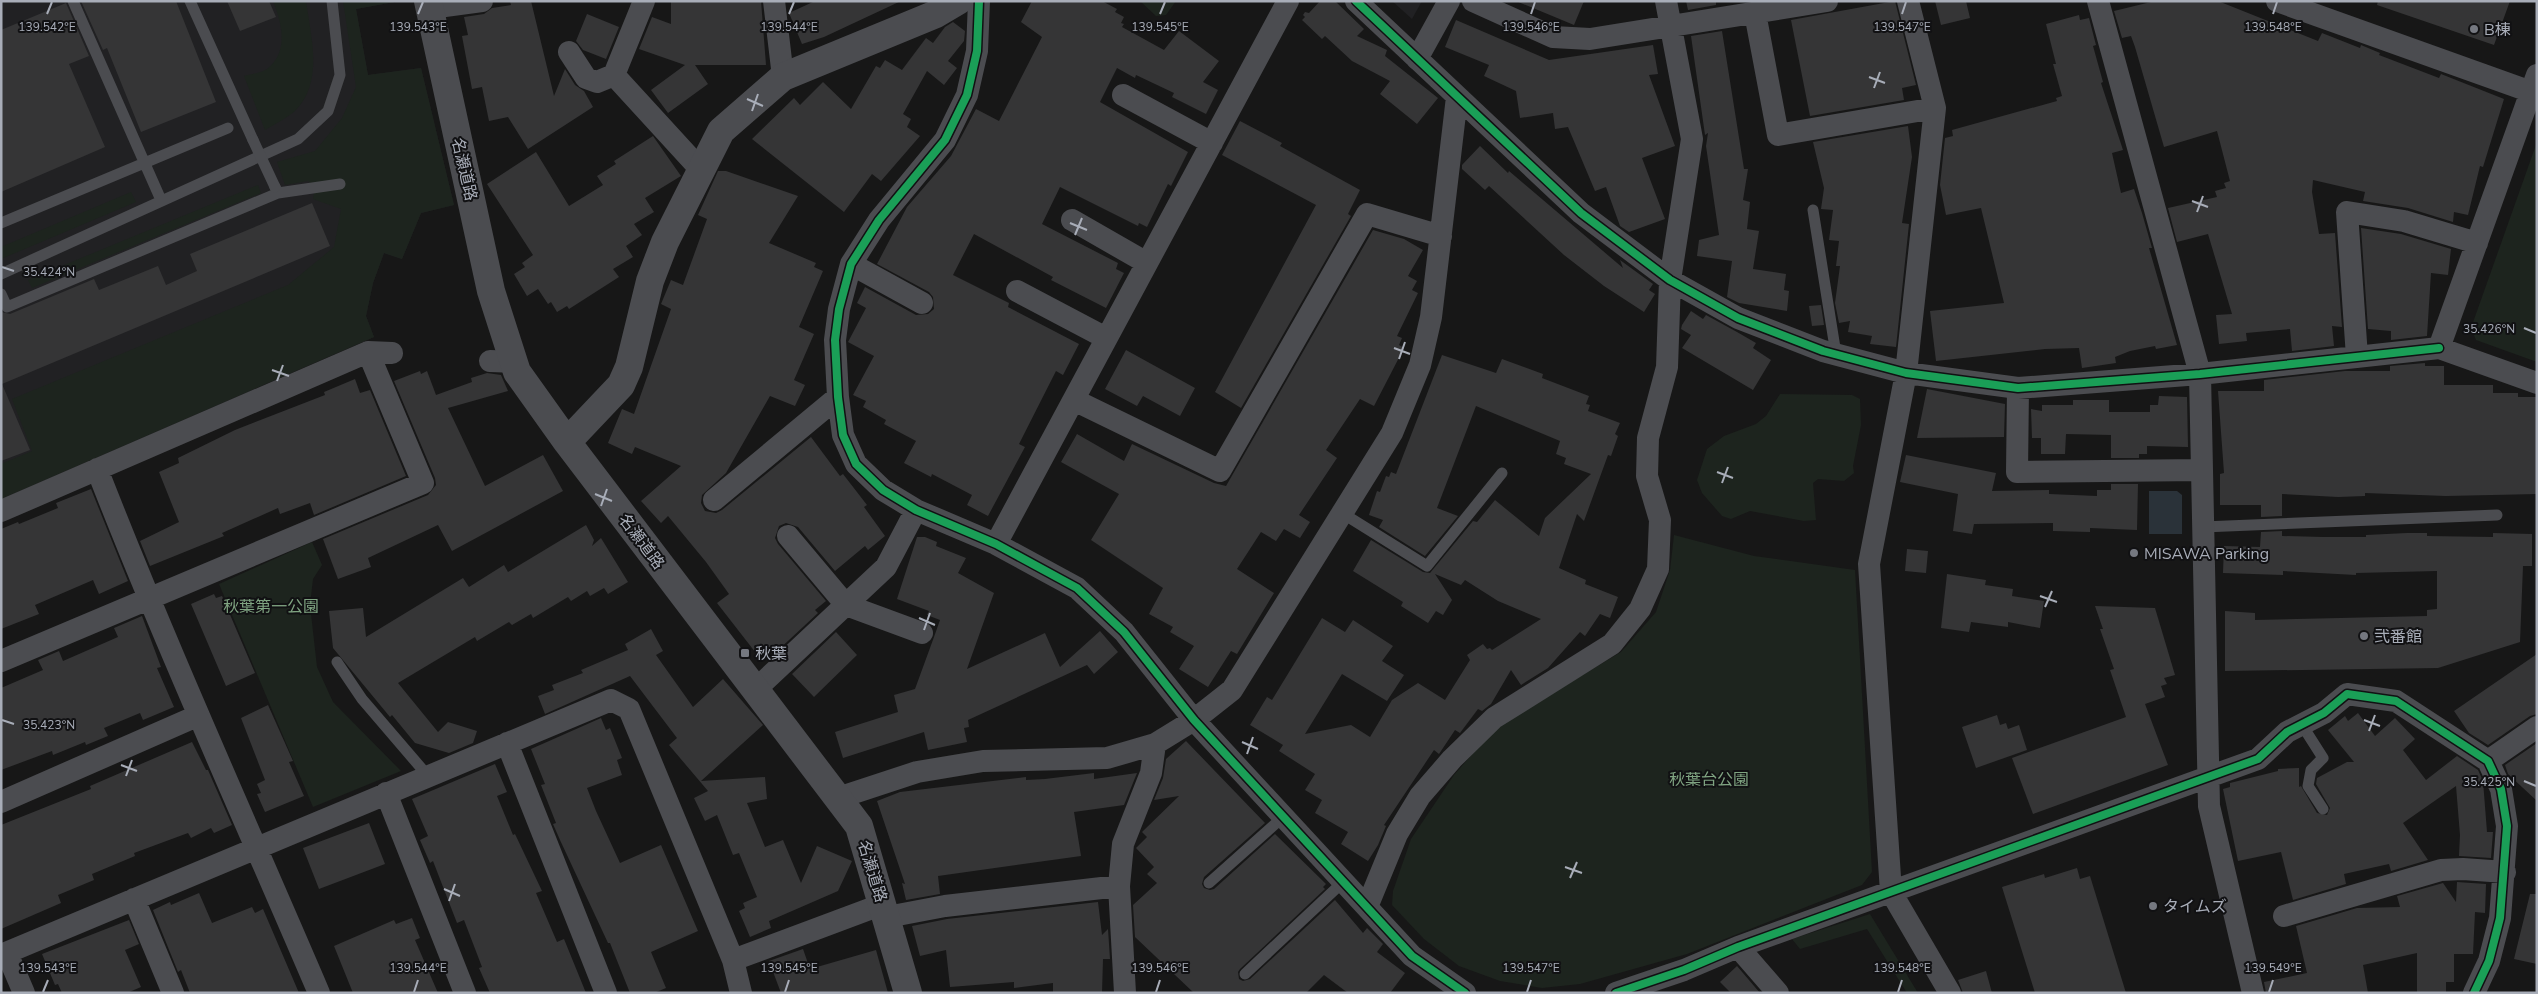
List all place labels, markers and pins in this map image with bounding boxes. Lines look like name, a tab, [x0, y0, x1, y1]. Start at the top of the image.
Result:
place label: B棟	[2484, 19, 2511, 41]
marker: B棟	[2468, 23, 2480, 35]
place label: MISAWA Parking	[2144, 543, 2269, 565]
marker: MISAWA Parking	[2128, 547, 2140, 559]
place label: 弐番館	[2374, 626, 2422, 648]
marker: 弐番館	[2358, 630, 2370, 642]
place label: 秋葉	[755, 643, 787, 665]
marker: 秋葉	[739, 647, 751, 659]
place label: タイムズ	[2163, 896, 2227, 918]
marker: タイムズ	[2147, 900, 2159, 912]

